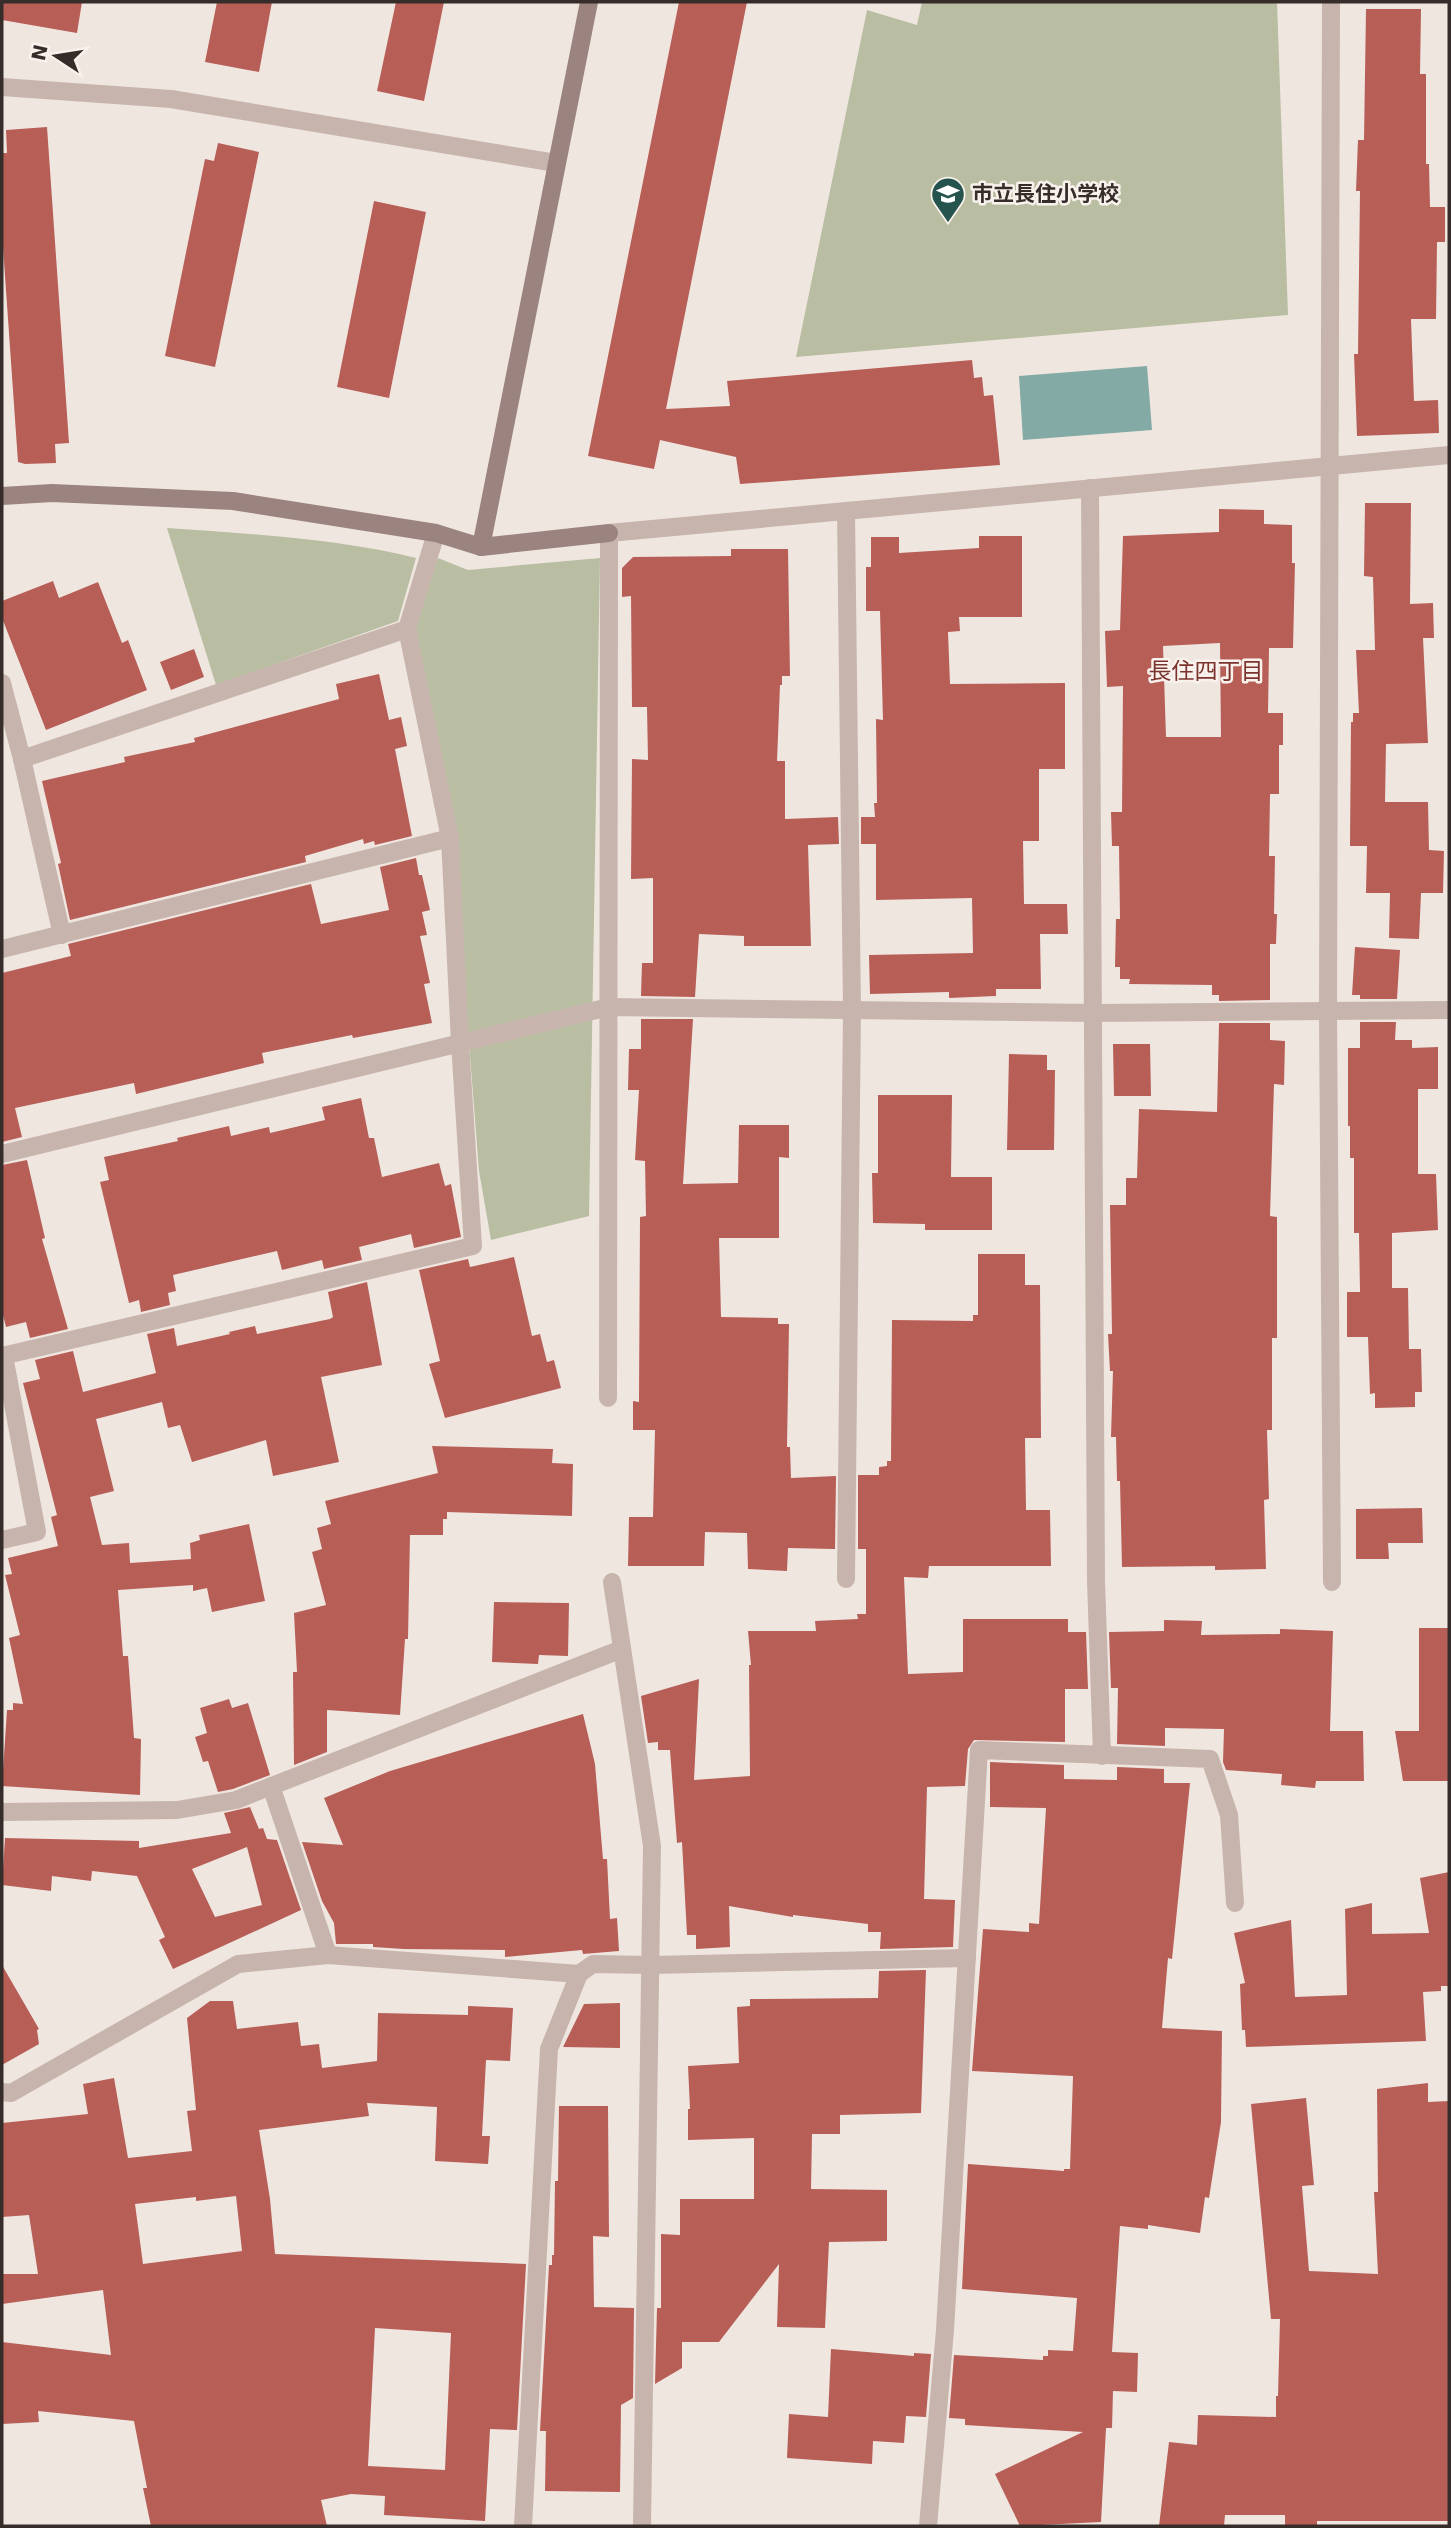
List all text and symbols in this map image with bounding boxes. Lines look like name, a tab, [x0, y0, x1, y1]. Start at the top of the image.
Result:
north arrow	[21, 21, 91, 91]
text: N	[27, 42, 52, 63]
school or university icon: 市立長住小学校	[929, 175, 967, 224]
place label: 市立長住小学校	[972, 182, 1119, 206]
district label: 長住四丁目	[1149, 658, 1264, 684]

